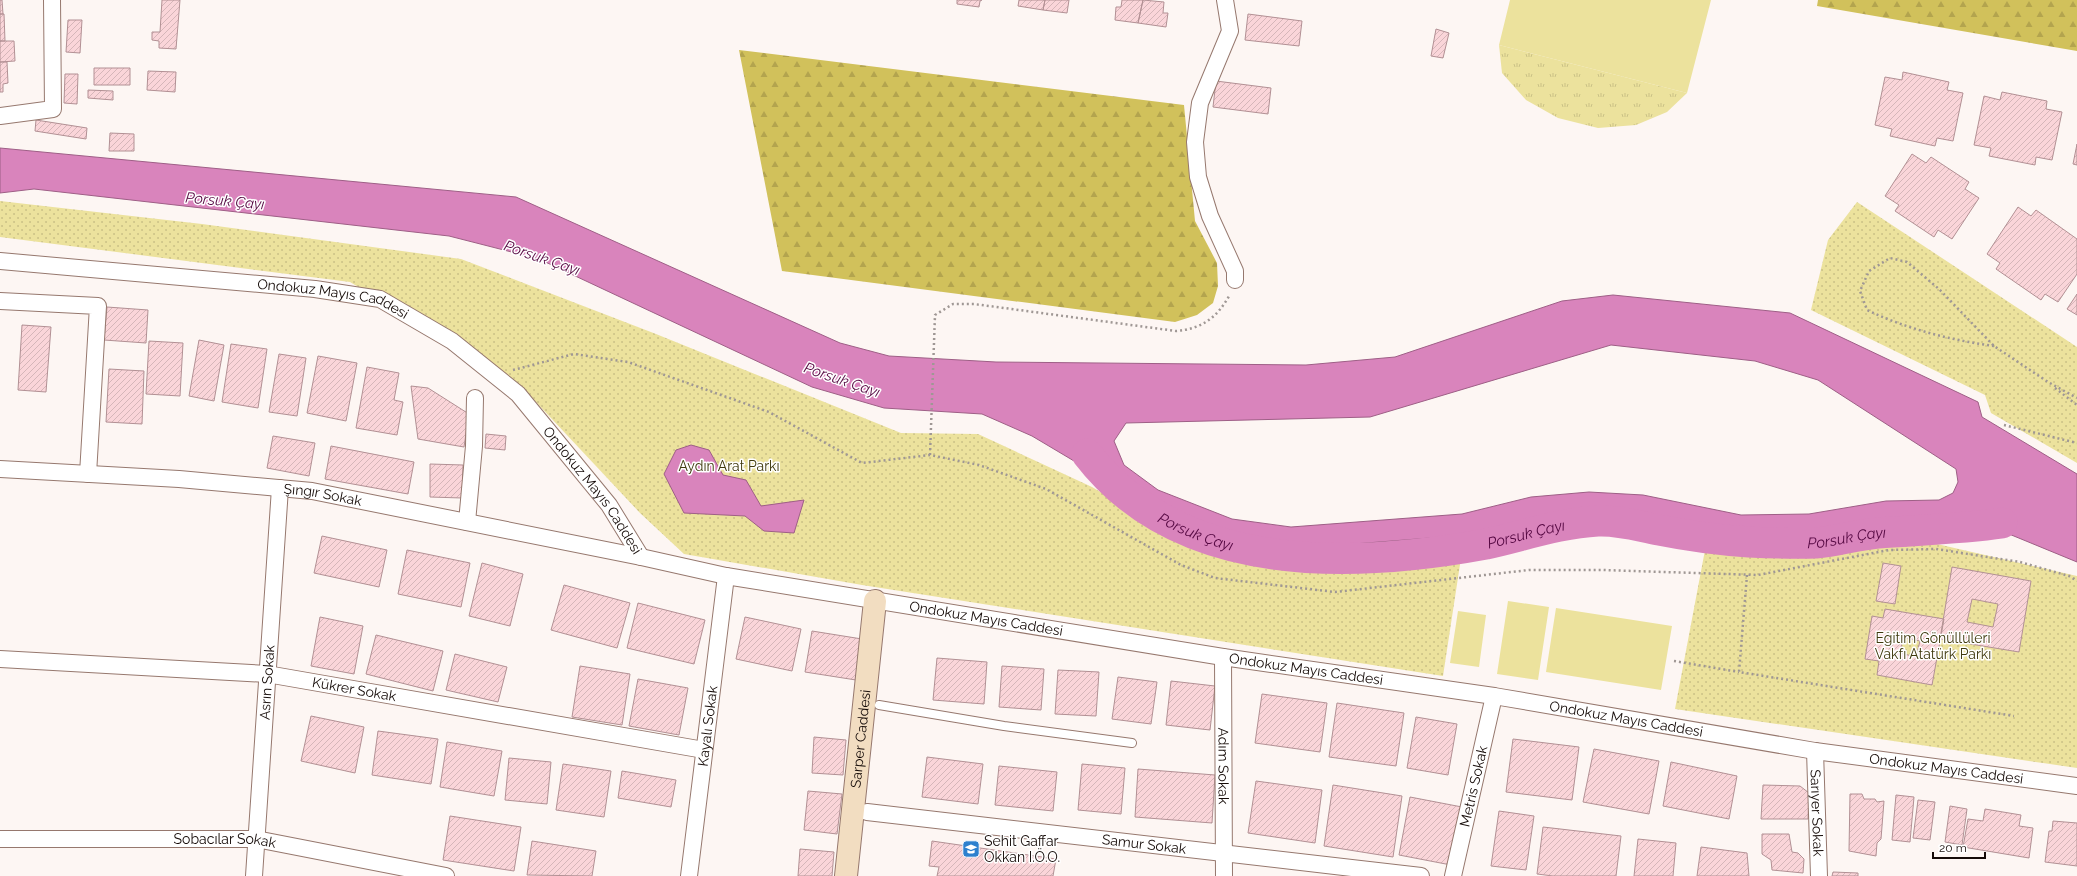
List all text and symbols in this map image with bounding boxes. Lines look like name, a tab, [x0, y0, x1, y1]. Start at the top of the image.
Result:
water label: Porsuk Çayı	[185, 189, 265, 213]
water label: Porsuk Çayı	[502, 237, 582, 279]
street label: Ondokuz Mayıs Caddesi	[257, 276, 411, 322]
water label: Porsuk Çayı	[802, 359, 882, 401]
street label: Ondokuz Mayıs Caddesi	[540, 423, 645, 557]
park label: Aydın Arat Parkı	[678, 458, 780, 474]
street label: Şıngır Sokak	[283, 480, 364, 509]
water label: Porsuk Çayı	[1155, 509, 1235, 555]
water label: Porsuk Çayı	[1486, 516, 1566, 552]
water label: Porsuk Çayı	[1807, 523, 1886, 552]
street label: Ondokuz Mayıs Caddesi	[908, 598, 1064, 639]
park label: Eğitim Gönüllüleri Vakfı Atatürk Parkı	[1875, 630, 1991, 662]
street label: Asrın Sokak	[256, 644, 278, 720]
street label: Ondokuz Mayıs Caddesi	[1228, 650, 1384, 688]
street label: Kükrer Sokak	[311, 674, 398, 704]
street label: Kayalı Sokak	[695, 684, 720, 767]
street label: Sarper Caddesi	[847, 689, 874, 789]
street label: Ondokuz Mayıs Caddesi	[1548, 698, 1704, 740]
street label: Adım Sokak	[1215, 728, 1232, 805]
street label: Metris Sokak	[1456, 744, 1491, 828]
street label: Ondokuz Mayıs Caddesi	[1868, 750, 2024, 787]
street label: Sarıyer Sokak	[1808, 769, 1826, 857]
street label: Sobacılar Sokak	[174, 831, 278, 851]
street label: Samur Sokak	[1101, 831, 1188, 857]
place label: Sehit Gaffar Okkan I.Ö.O.	[984, 833, 1060, 865]
scale bar	[1933, 834, 1985, 860]
school or university icon: Sehit Gaffar Okkan I.Ö.O.	[961, 839, 981, 859]
text: 20 m	[1939, 841, 1967, 855]

